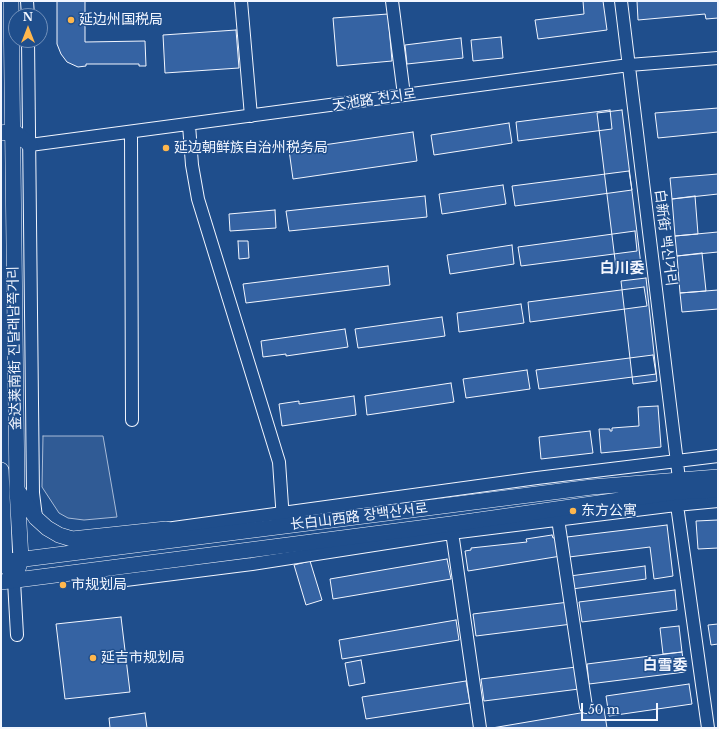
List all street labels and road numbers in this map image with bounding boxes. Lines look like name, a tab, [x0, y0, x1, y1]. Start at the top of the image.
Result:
street label: 天池路 천지로	[331, 86, 417, 114]
street label: 白新街 백신거리	[651, 189, 679, 287]
street label: 金达莱南街 진달래남쪽거리	[5, 266, 25, 430]
street label: 长白山西路 장백산서로	[289, 500, 429, 534]

